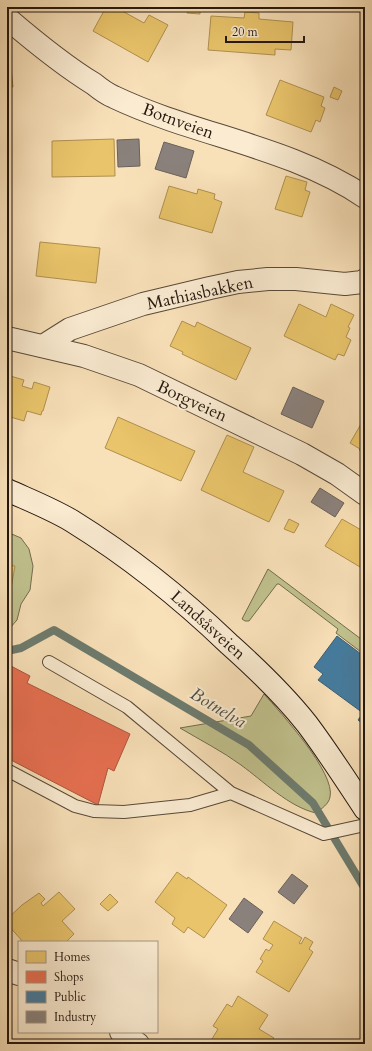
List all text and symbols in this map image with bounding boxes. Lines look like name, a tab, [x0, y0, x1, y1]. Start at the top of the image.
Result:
scale bar	[226, 18, 304, 44]
text: 20 m	[232, 24, 259, 40]
street label: Botnveien	[139, 97, 217, 145]
street label: Mathiasbakken	[145, 270, 255, 315]
street label: Borgveien	[153, 375, 231, 427]
street label: Landsåsveien	[166, 585, 251, 665]
water label: Botnelva	[185, 682, 251, 734]
legend	[18, 941, 158, 1033]
text: Homes	[54, 949, 90, 965]
text: Shops	[54, 969, 83, 985]
text: Public	[54, 989, 87, 1005]
text: Industry	[54, 1009, 97, 1025]

